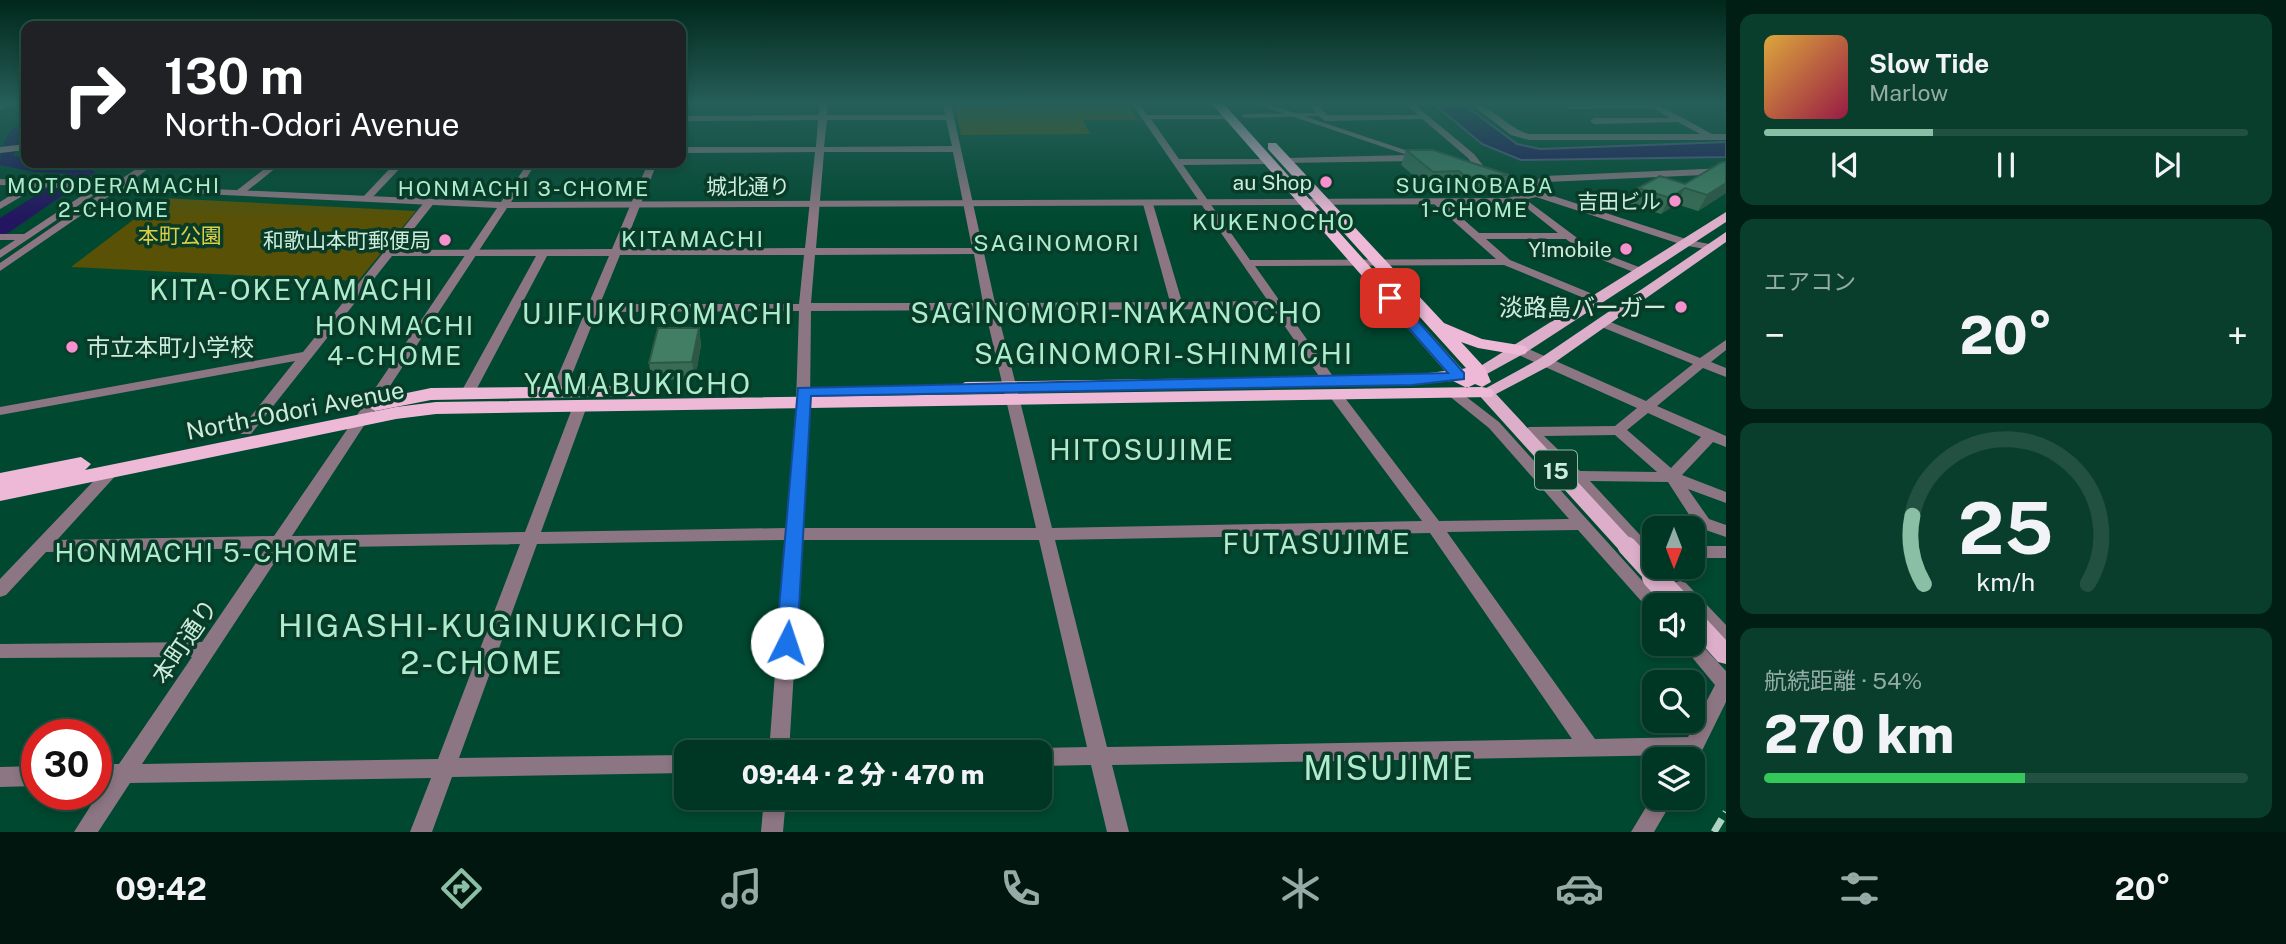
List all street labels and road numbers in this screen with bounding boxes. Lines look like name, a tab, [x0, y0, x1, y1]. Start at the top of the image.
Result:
street label: 城北通り	[706, 174, 790, 199]
street label: North-Odori Avenue	[184, 375, 406, 445]
road number: 15	[1535, 450, 1577, 490]
street label: 本町通り	[146, 593, 222, 689]

